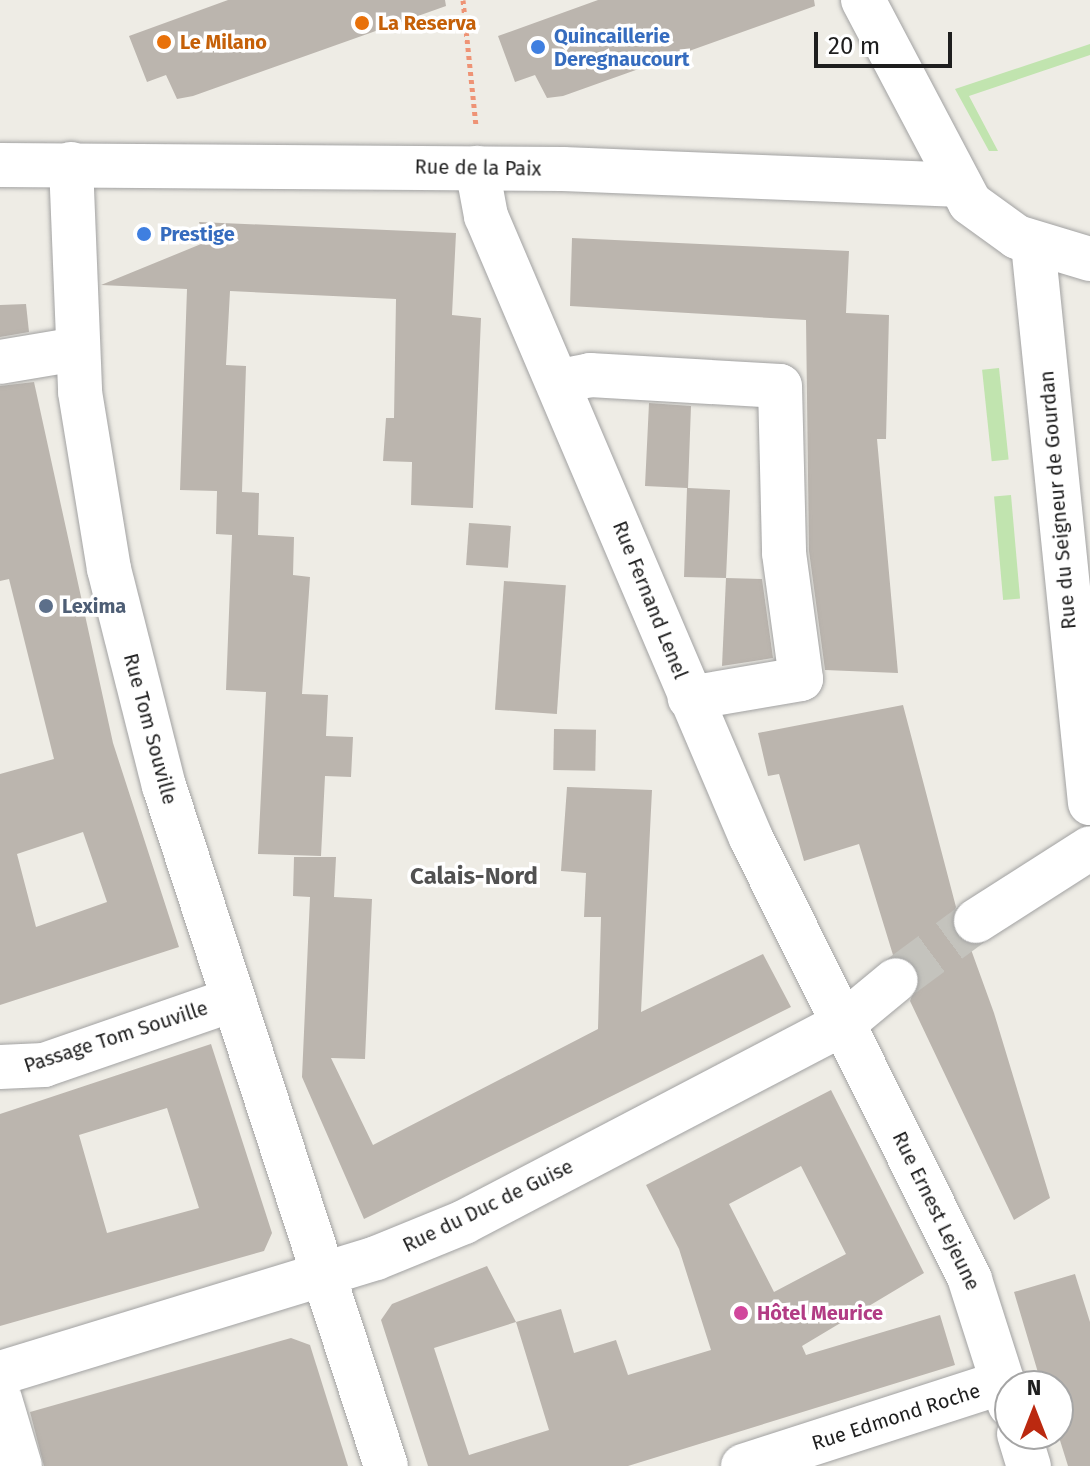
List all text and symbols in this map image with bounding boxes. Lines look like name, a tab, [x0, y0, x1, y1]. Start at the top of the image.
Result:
place label: La Reserva	[378, 11, 476, 35]
marker: La Reserva	[353, 14, 371, 32]
scale bar	[818, 16, 956, 66]
place label: Quincaillerie Deregnaucourt	[554, 24, 690, 71]
place label: Le Milano	[180, 30, 267, 54]
text: 20 m	[828, 32, 880, 60]
marker: Le Milano	[155, 33, 173, 51]
marker: Quincaillerie Deregnaucourt	[529, 38, 547, 56]
street label: Rue de la Paix	[414, 155, 542, 181]
place label: Prestige	[160, 222, 235, 246]
marker: Prestige	[135, 225, 153, 243]
street label: Rue du Seigneur de Gourdan	[1035, 370, 1081, 630]
street label: Rue Fernand Lenel	[607, 518, 693, 682]
place label: Lexima	[62, 594, 126, 618]
marker: Lexima	[37, 597, 55, 615]
street label: Rue Tom Souville	[118, 651, 182, 807]
district label: Calais-Nord	[410, 863, 538, 891]
street label: Passage Tom Souville	[21, 996, 211, 1078]
street label: Rue Ernest Lejeune	[887, 1128, 985, 1294]
street label: Rue du Duc de Guise	[399, 1154, 577, 1258]
place label: Hôtel Meurice	[757, 1301, 883, 1325]
marker: Hôtel Meurice	[732, 1304, 750, 1322]
north arrow	[994, 1370, 1074, 1450]
text: N	[1027, 1374, 1041, 1401]
street label: Rue Edmond Roche	[809, 1378, 983, 1456]

